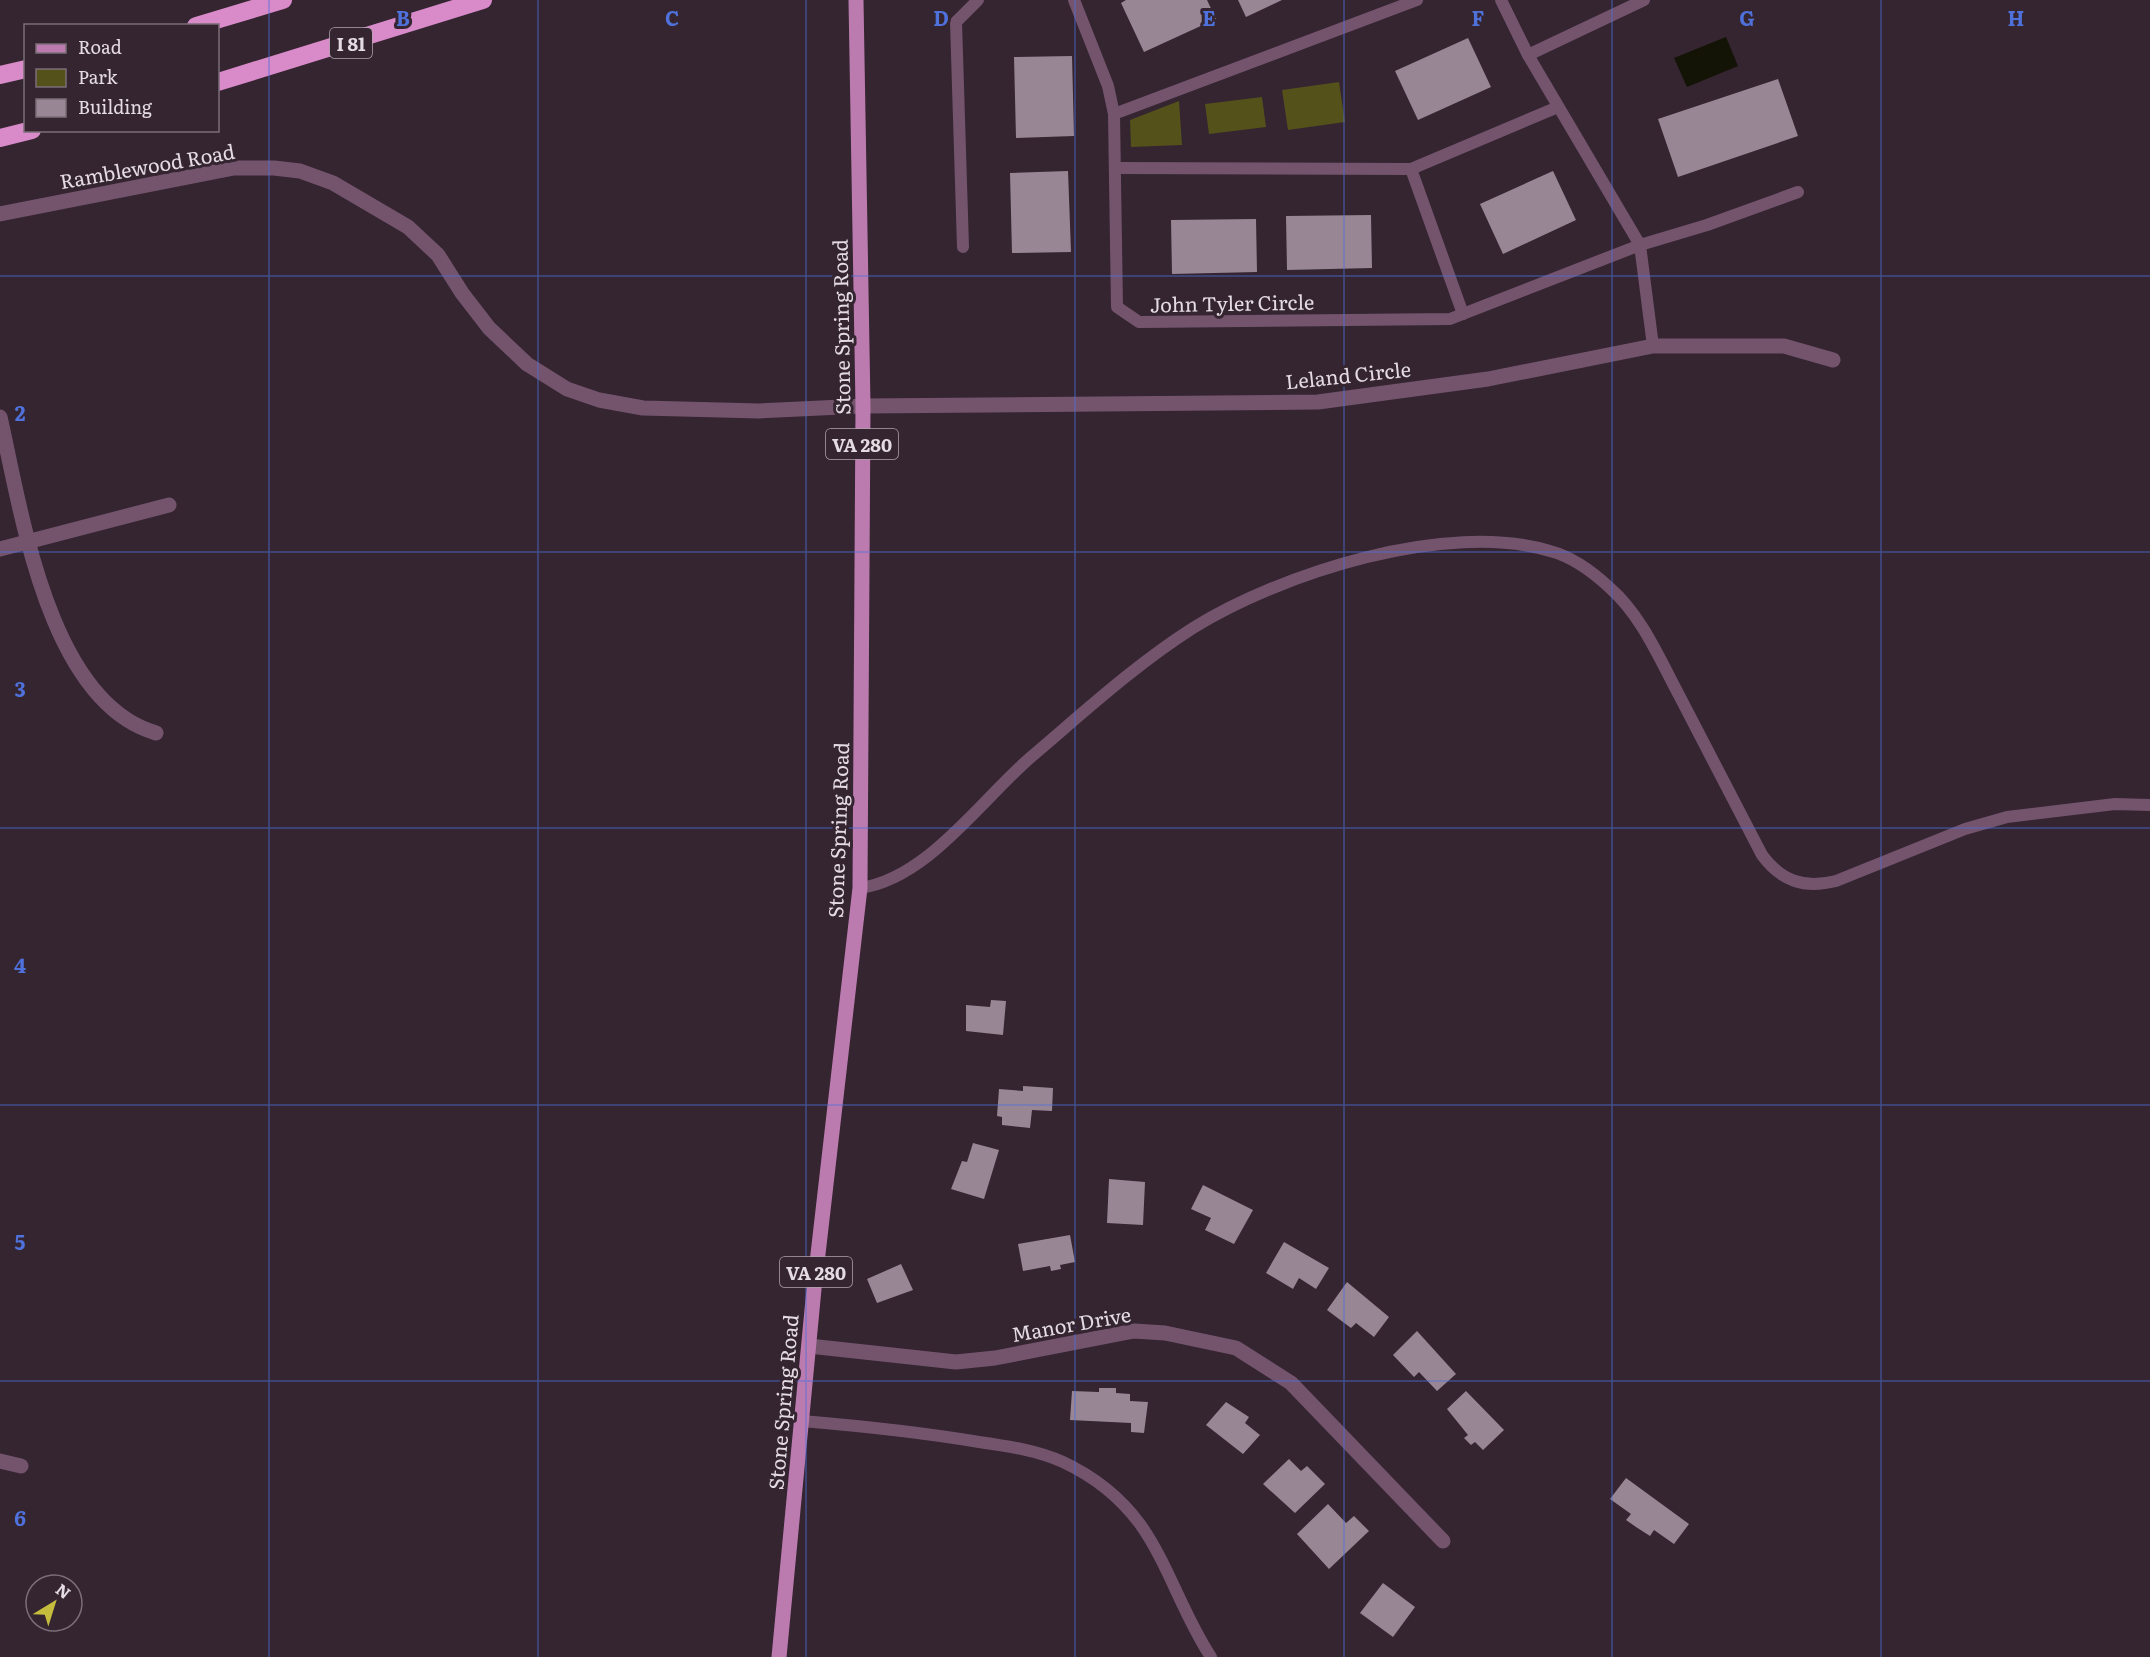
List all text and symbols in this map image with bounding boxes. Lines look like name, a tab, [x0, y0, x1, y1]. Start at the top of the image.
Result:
text: B	[396, 2, 410, 32]
text: C	[665, 2, 679, 32]
text: D	[933, 2, 949, 32]
text: E	[1202, 2, 1216, 32]
text: F	[1472, 2, 1485, 32]
text: G	[1739, 2, 1755, 32]
text: H	[2008, 2, 2024, 32]
legend	[24, 24, 219, 132]
road number: I 81	[330, 28, 372, 58]
text: Road	[78, 33, 122, 60]
text: Park	[78, 63, 119, 90]
text: Building	[78, 93, 153, 120]
street label: Ramblewood Road	[57, 135, 237, 195]
street label: Stone Spring Road	[823, 239, 857, 415]
street label: John Tyler Circle	[1150, 286, 1314, 318]
street label: Leland Circle	[1284, 352, 1412, 396]
text: 2	[15, 397, 26, 427]
road number: VA 280	[826, 429, 898, 459]
text: 3	[14, 673, 26, 703]
street label: Stone Spring Road	[819, 742, 855, 918]
text: 4	[14, 949, 26, 979]
text: 5	[15, 1226, 26, 1256]
road number: VA 280	[780, 1257, 852, 1287]
street label: Manor Drive	[1009, 1298, 1133, 1348]
street label: Stone Spring Road	[759, 1313, 805, 1491]
text: 6	[14, 1502, 26, 1532]
north arrow	[24, 1573, 84, 1633]
text: N	[51, 1577, 77, 1604]

